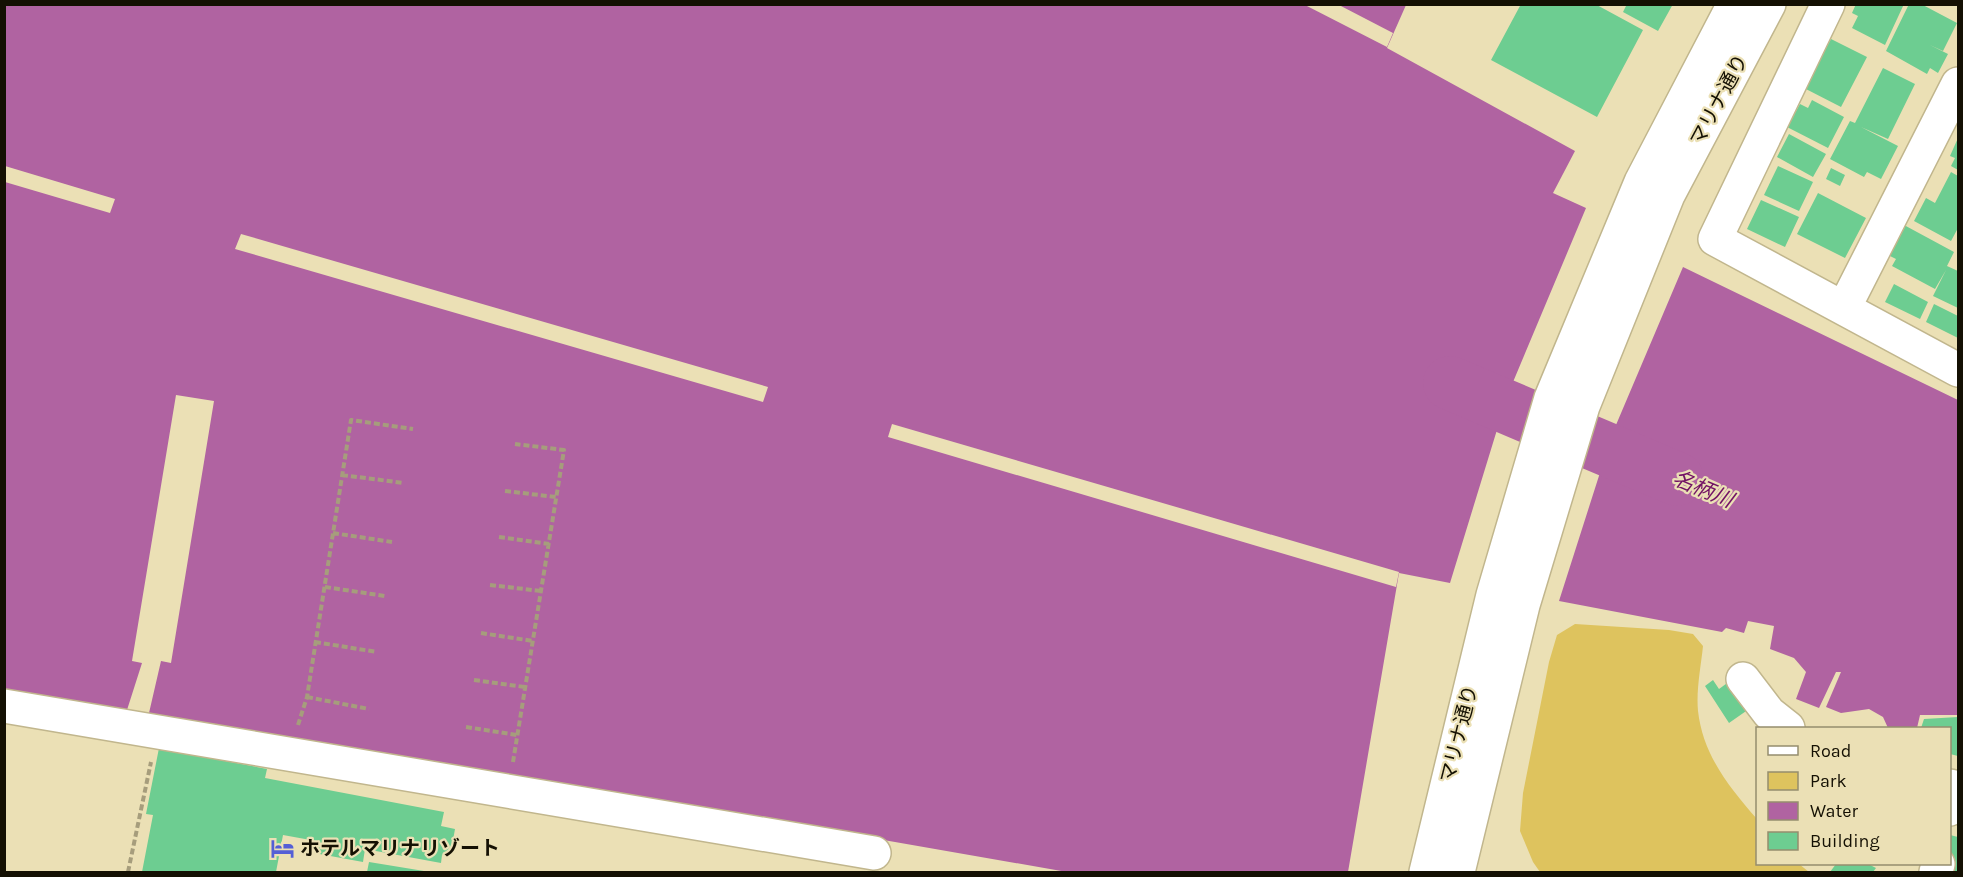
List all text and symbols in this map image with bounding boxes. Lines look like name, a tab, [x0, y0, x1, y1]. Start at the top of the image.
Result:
street label: マリナ通り	[1685, 50, 1753, 150]
water label: 名柄川	[1669, 466, 1739, 513]
street label: マリナ通り	[1436, 683, 1482, 785]
legend	[1756, 727, 1951, 865]
text: Road	[1810, 740, 1851, 762]
text: Park	[1810, 770, 1847, 792]
text: Water	[1810, 800, 1858, 822]
text: Building	[1810, 830, 1880, 852]
hotel icon: ホテルマリナリゾート	[269, 835, 295, 861]
place label: ホテルマリナリゾート	[300, 837, 500, 860]

